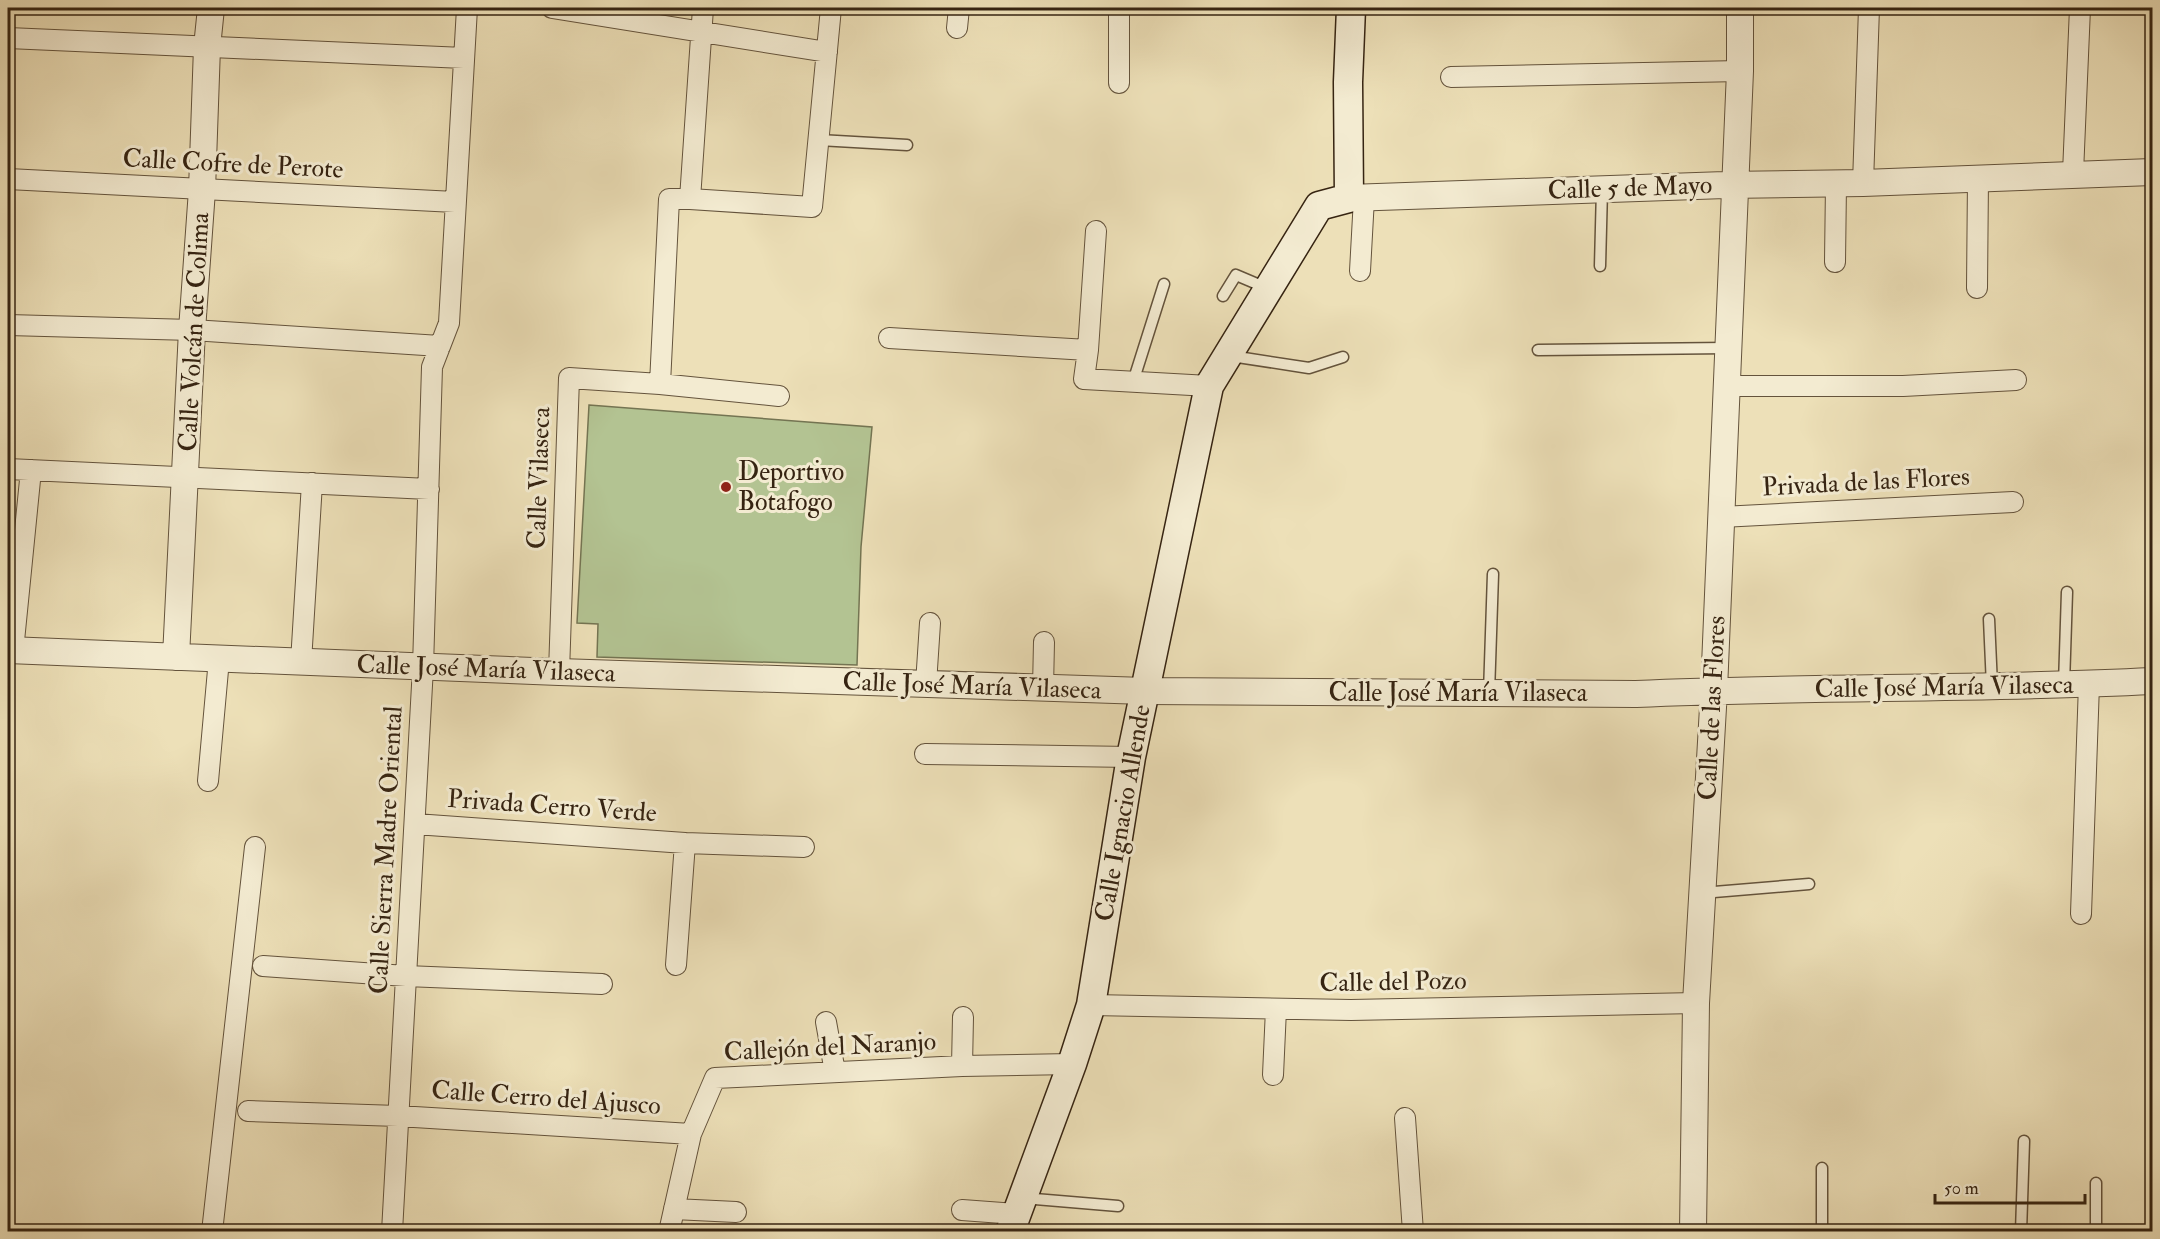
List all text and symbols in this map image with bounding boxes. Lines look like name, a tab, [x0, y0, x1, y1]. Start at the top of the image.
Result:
street label: Calle Cofre de Perote	[122, 142, 344, 186]
street label: Calle 5 de Mayo	[1547, 169, 1713, 207]
street label: Calle Volcán de Colima	[172, 211, 216, 452]
street label: Calle Vilaseca	[521, 406, 557, 550]
place label: Deportivo Botafogo	[738, 456, 844, 518]
street label: Privada de las Flores	[1761, 461, 1971, 503]
marker: Deportivo Botafogo	[719, 480, 733, 494]
street label: Calle de las Flores	[1691, 615, 1733, 801]
street label: Calle José María Vilaseca	[356, 648, 616, 690]
street label: Calle José María Vilaseca	[842, 665, 1102, 707]
street label: Calle José María Vilaseca	[1814, 669, 2074, 705]
street label: Calle José María Vilaseca	[1329, 677, 1588, 709]
street label: Calle Ignacio Allende	[1088, 702, 1158, 924]
street label: Calle Sierra Madre Oriental	[362, 705, 410, 995]
street label: Privada Cerro Verde	[446, 783, 658, 829]
street label: Calle del Pozo	[1319, 965, 1467, 999]
street label: Callejón del Naranjo	[723, 1025, 937, 1069]
street label: Calle Cerro del Ajusco	[430, 1074, 662, 1122]
scale bar	[1935, 1167, 2085, 1205]
text: 50 m	[1944, 1177, 1979, 1200]

